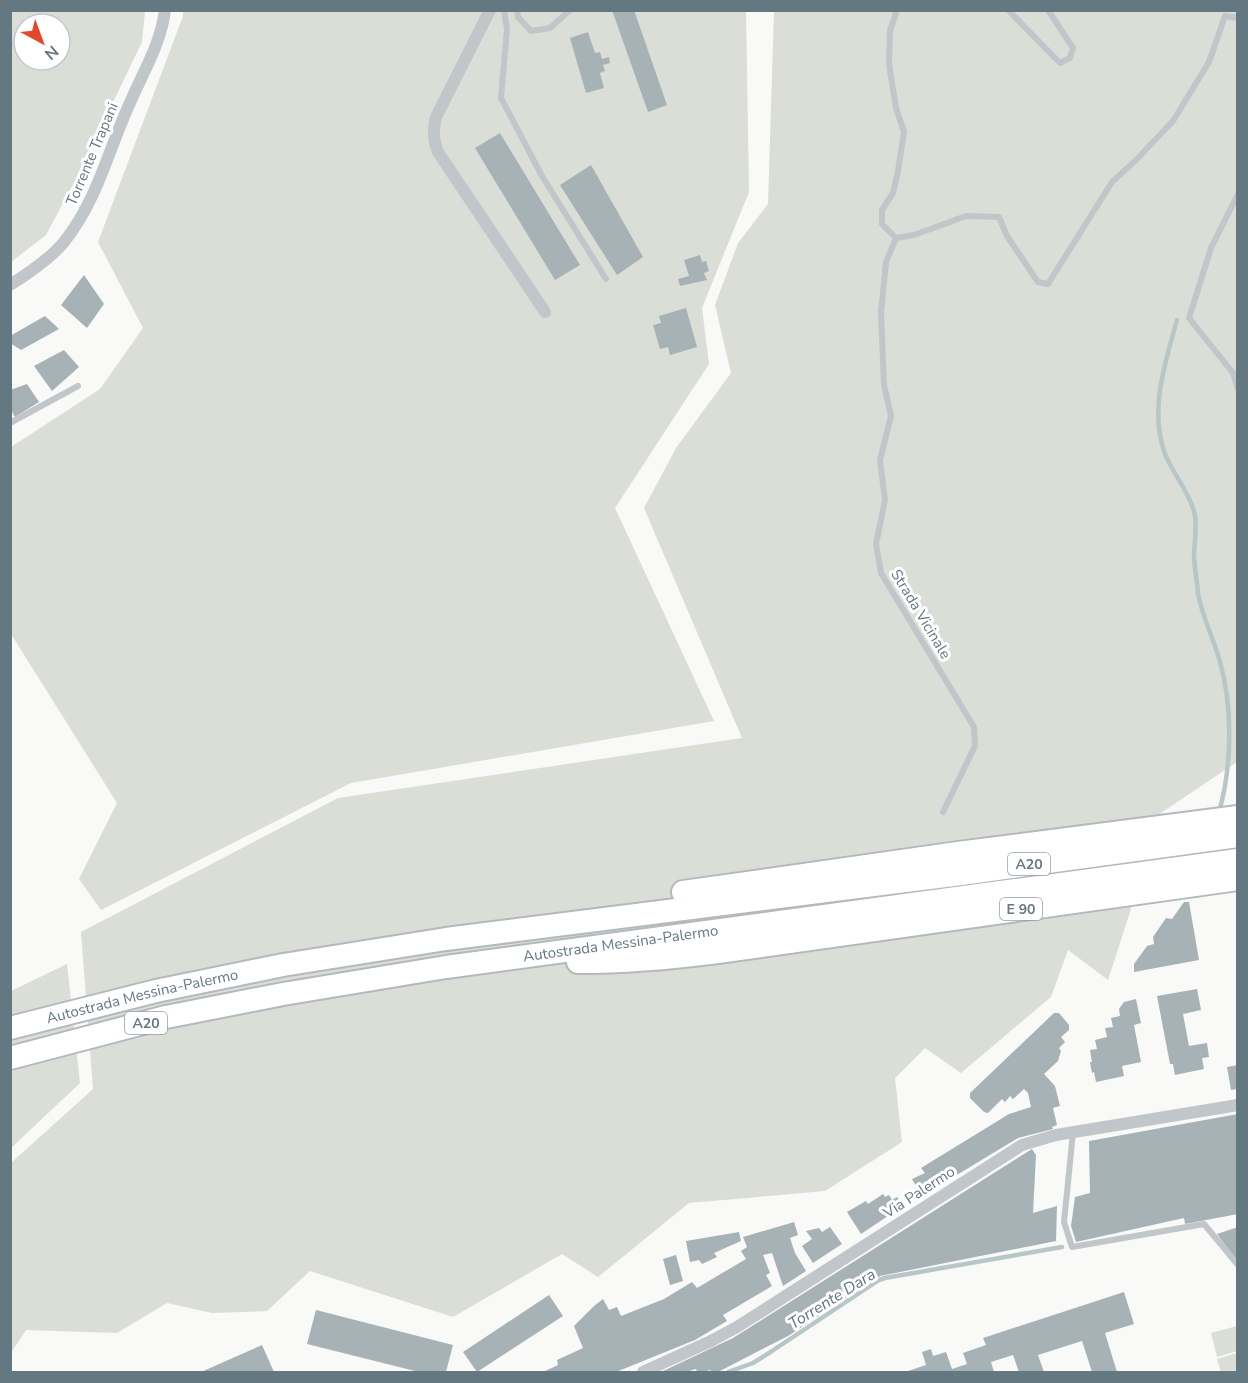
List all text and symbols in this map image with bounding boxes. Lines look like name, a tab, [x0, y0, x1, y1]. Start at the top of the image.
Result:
north arrow	[12, 12, 72, 72]
text: N	[39, 40, 63, 65]
street label: Torrente Trapani	[61, 99, 123, 209]
street label: Strada Vicinale	[886, 565, 956, 663]
road number: A20	[1008, 853, 1050, 875]
road number: E 90	[1000, 898, 1042, 920]
street label: Autostrada Messina-Palermo	[522, 920, 719, 966]
street label: Autostrada Messina-Palermo	[44, 964, 240, 1028]
road number: A20	[125, 1012, 167, 1034]
street label: Via Palermo	[878, 1161, 959, 1223]
water label: Torrente Dara	[784, 1263, 880, 1335]

